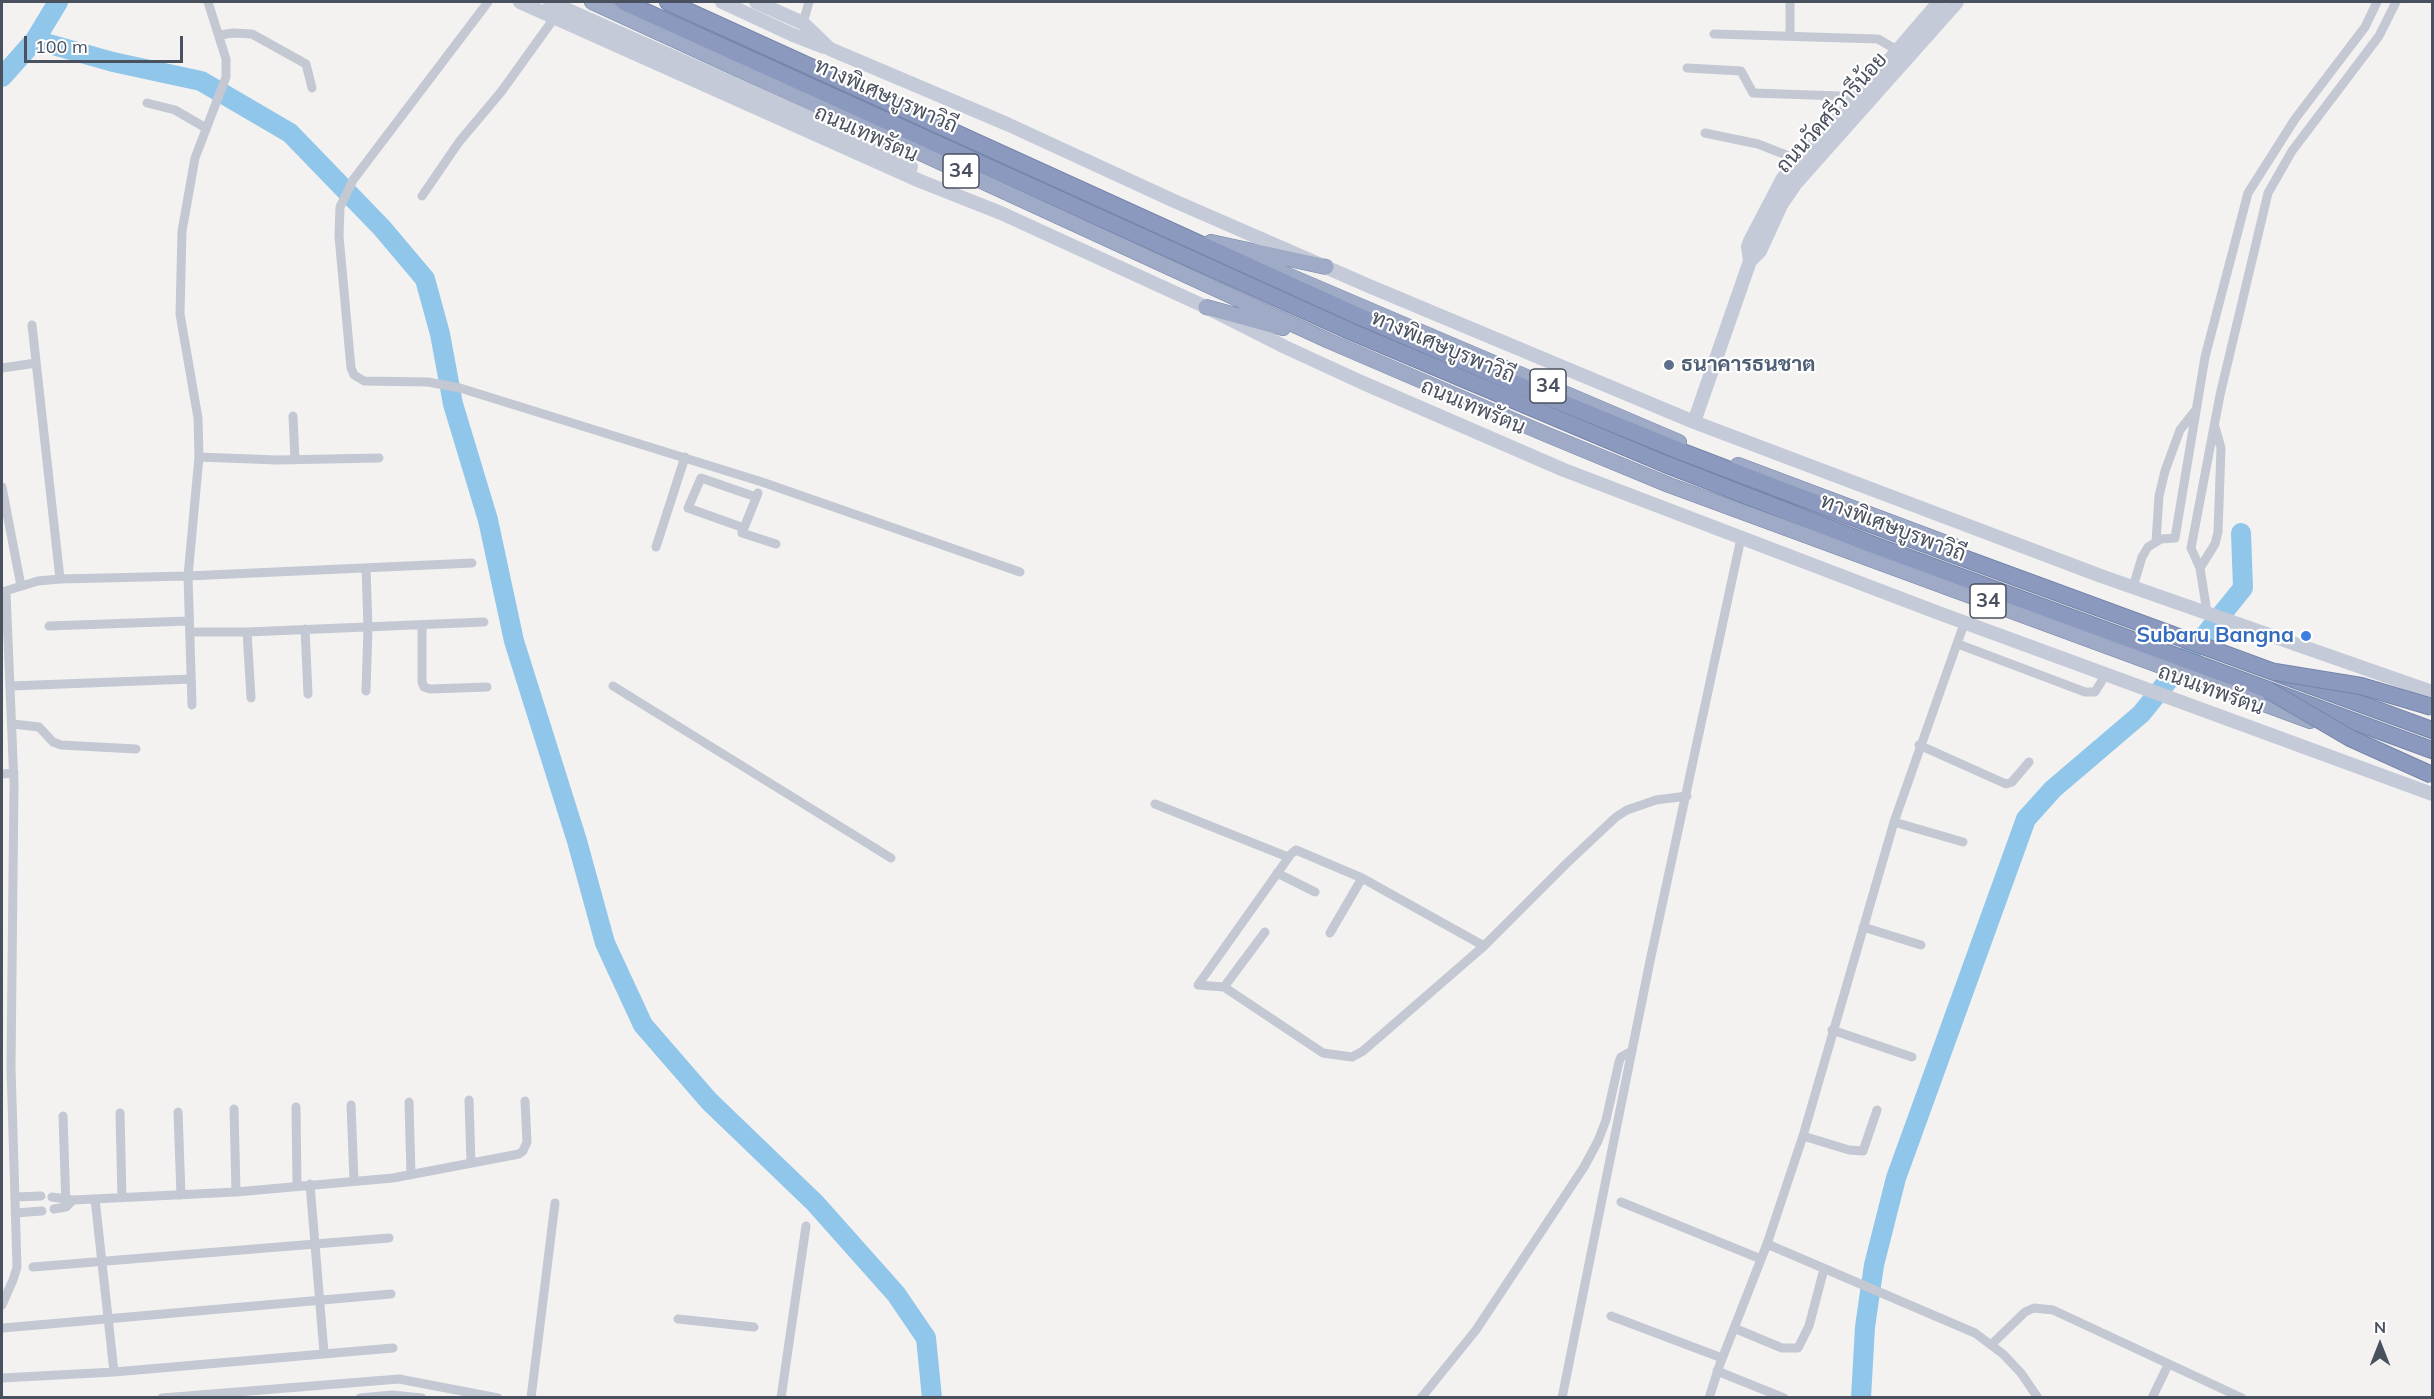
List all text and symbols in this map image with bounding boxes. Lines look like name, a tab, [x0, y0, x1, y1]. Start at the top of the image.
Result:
scale bar	[27, 24, 186, 62]
text: 100 m	[35, 35, 88, 58]
street label: ถนนวัดศรีวารีน้อย	[1771, 47, 1893, 179]
street label: ทางพิเศษบูรพาวิถี	[811, 53, 961, 139]
street label: ถนนเทพรัตน	[810, 100, 922, 168]
road number: 34	[943, 154, 979, 188]
street label: ทางพิเศษบูรพาวิถี	[1367, 305, 1519, 389]
place label: ธนาคารธนชาต	[1681, 352, 1815, 378]
marker: ธนาคารธนชาต	[1662, 358, 1676, 372]
road number: 34	[1530, 369, 1566, 403]
street label: ถนนเทพรัตน	[1417, 374, 1529, 440]
street label: ทางพิเศษบูรพาวิถี	[1817, 489, 1969, 567]
road number: 34	[1970, 584, 2006, 618]
place label: Subaru Bangna	[2136, 623, 2294, 649]
marker: Subaru Bangna	[2299, 629, 2313, 643]
street label: ถนนเทพรัตน	[2155, 659, 2267, 721]
north arrow	[2350, 1315, 2410, 1375]
text: N	[2374, 1317, 2386, 1337]

